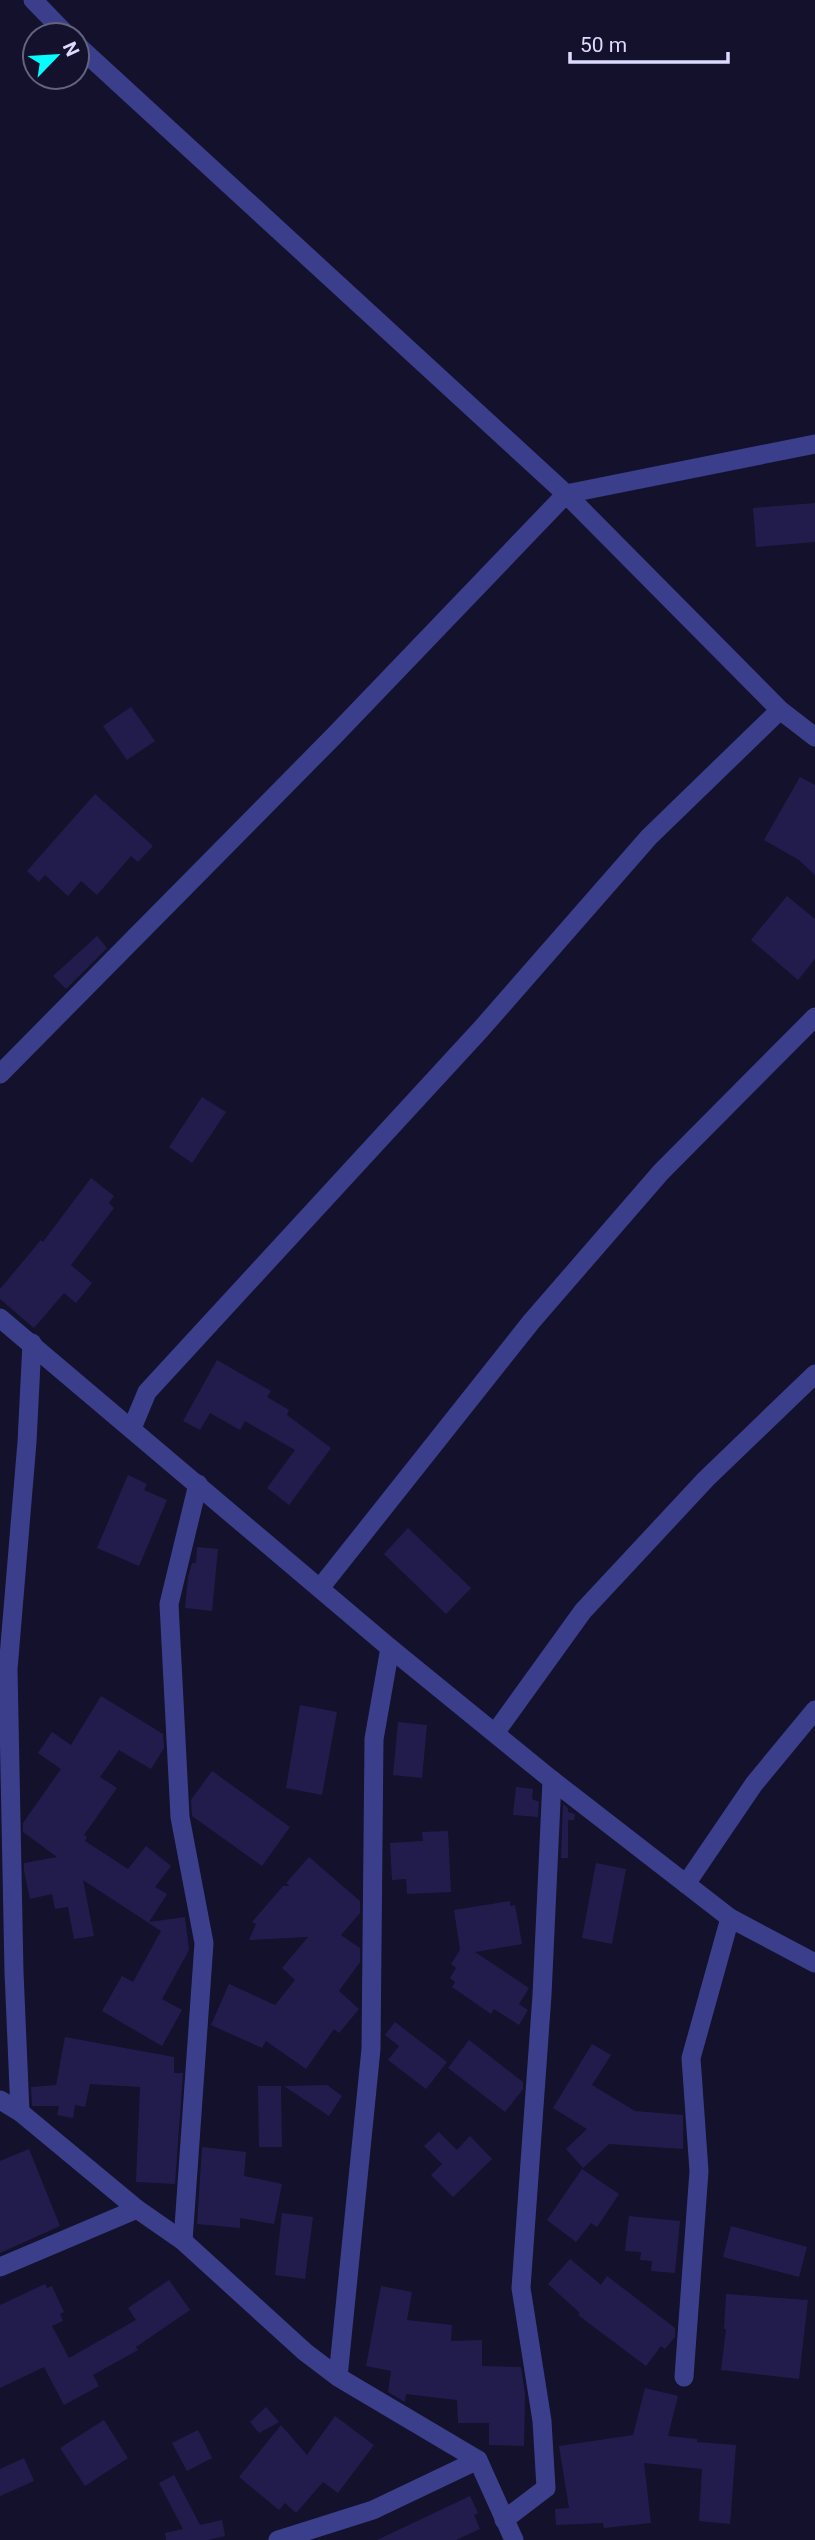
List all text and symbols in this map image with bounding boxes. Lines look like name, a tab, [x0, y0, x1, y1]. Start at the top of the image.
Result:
north arrow	[21, 21, 91, 91]
scale bar	[570, 21, 728, 65]
text: 50 m	[580, 33, 627, 57]
text: N	[58, 38, 84, 60]

